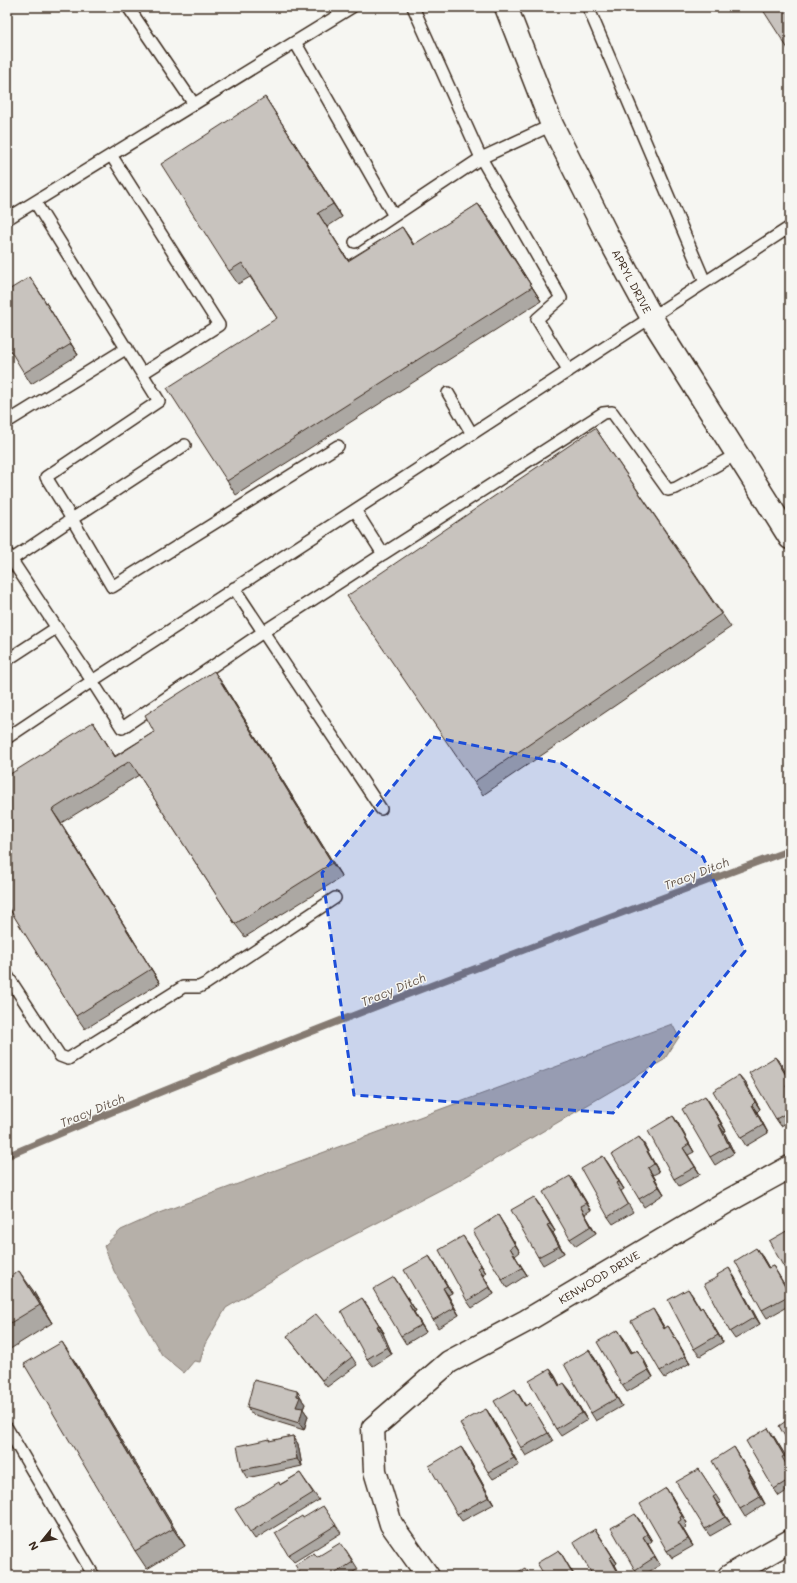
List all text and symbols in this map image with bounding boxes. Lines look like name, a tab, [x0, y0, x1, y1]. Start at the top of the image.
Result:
street label: APRYL DRIVE	[609, 246, 655, 316]
water label: Tracy Ditch	[661, 853, 731, 893]
water label: Tracy Ditch	[358, 969, 428, 1009]
water label: Tracy Ditch	[57, 1090, 127, 1130]
street label: KENWOOD DRIVE	[556, 1247, 642, 1307]
north arrow	[22, 1521, 62, 1561]
text: N	[24, 1539, 41, 1554]

